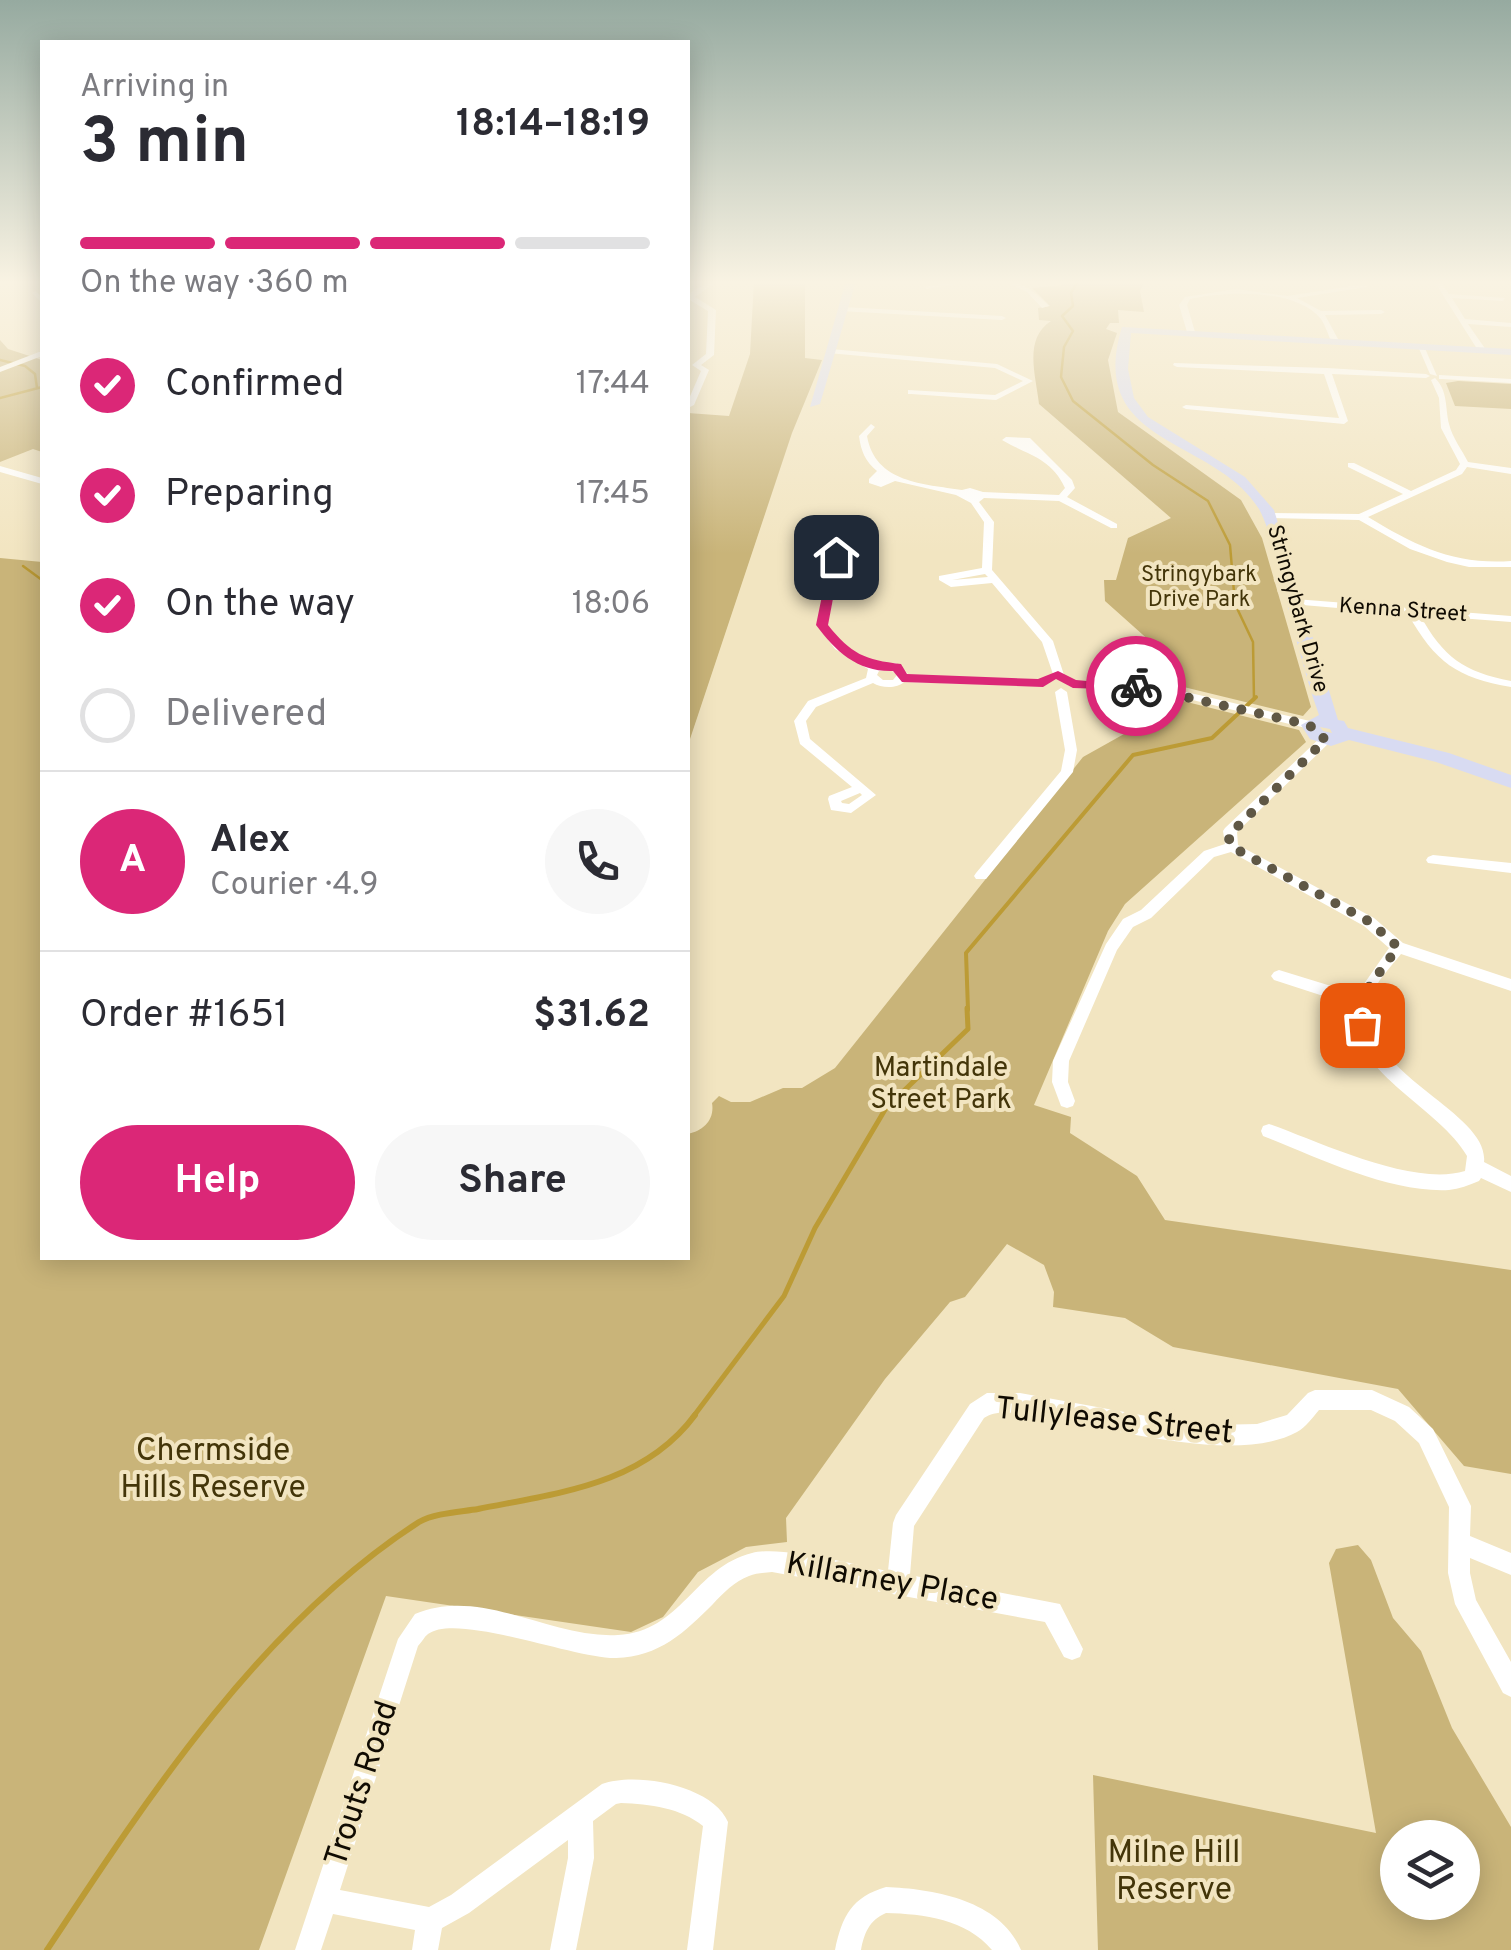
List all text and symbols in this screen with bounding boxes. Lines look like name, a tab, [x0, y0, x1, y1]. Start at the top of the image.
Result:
text: Arriving in	[80, 68, 229, 108]
text: 18:14–18:19	[456, 101, 650, 150]
text: 3 min	[80, 104, 249, 186]
text: On the way · 360 m	[80, 264, 349, 304]
icon: check	[80, 358, 135, 413]
text: Confirmed	[165, 361, 344, 410]
text: 17:44	[576, 365, 650, 405]
icon: check	[80, 468, 135, 523]
text: Preparing	[165, 471, 334, 520]
text: 17:45	[576, 475, 650, 515]
pin	[794, 515, 879, 600]
street label: Stringybark Drive	[1260, 522, 1334, 696]
icon: home	[809, 530, 864, 585]
park label: Stringybark Drive Park	[1141, 562, 1257, 614]
icon: check	[80, 578, 135, 633]
text: On the way	[165, 581, 355, 630]
text: 18:06	[572, 585, 650, 625]
street label: Kenna Street	[1338, 593, 1468, 629]
courier	[1086, 636, 1186, 736]
icon: bike	[1109, 659, 1164, 714]
text: Delivered	[165, 691, 327, 740]
button: phone	[545, 809, 650, 914]
text: Alex	[210, 817, 290, 866]
text: A	[119, 837, 146, 886]
text: Courier · 4.9	[210, 866, 379, 906]
pin	[1320, 983, 1405, 1068]
text: Order #1651	[80, 992, 288, 1041]
text: $31.62	[533, 992, 650, 1041]
icon: bag	[1335, 998, 1390, 1053]
park label: Martindale Street Park	[870, 1051, 1012, 1119]
button: Help	[80, 1125, 355, 1240]
button: Share	[375, 1125, 650, 1240]
street label: Tullylease Street	[993, 1390, 1235, 1454]
park label: Chermside Hills Reserve	[120, 1432, 306, 1509]
street label: Killarney Place	[783, 1545, 1001, 1621]
street label: Trouts Road	[317, 1696, 409, 1872]
map controls	[1380, 1820, 1480, 1920]
button: layers	[1380, 1820, 1480, 1920]
park label: Milne Hill Reserve	[1108, 1834, 1240, 1911]

